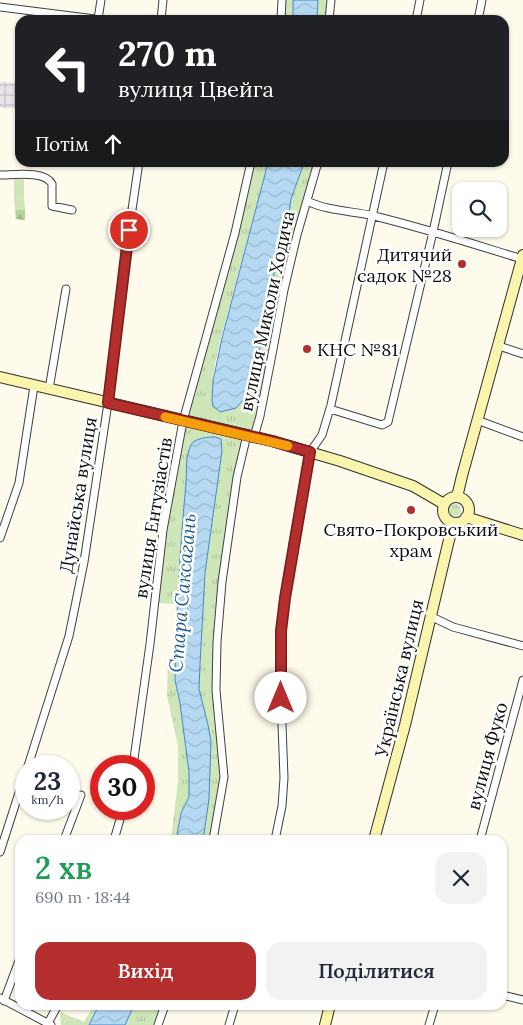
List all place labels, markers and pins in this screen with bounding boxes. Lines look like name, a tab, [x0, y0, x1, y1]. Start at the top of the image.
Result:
pin	[108, 209, 150, 251]
place label: Дитячий садок №28	[357, 243, 452, 287]
marker: Дитячий садок №28	[456, 258, 468, 270]
place label: КНС №81	[317, 338, 398, 361]
marker: КНС №81	[301, 343, 313, 355]
marker: Свято-Покровський храм	[405, 504, 417, 516]
place label: Свято-Покровський храм	[324, 518, 498, 562]

